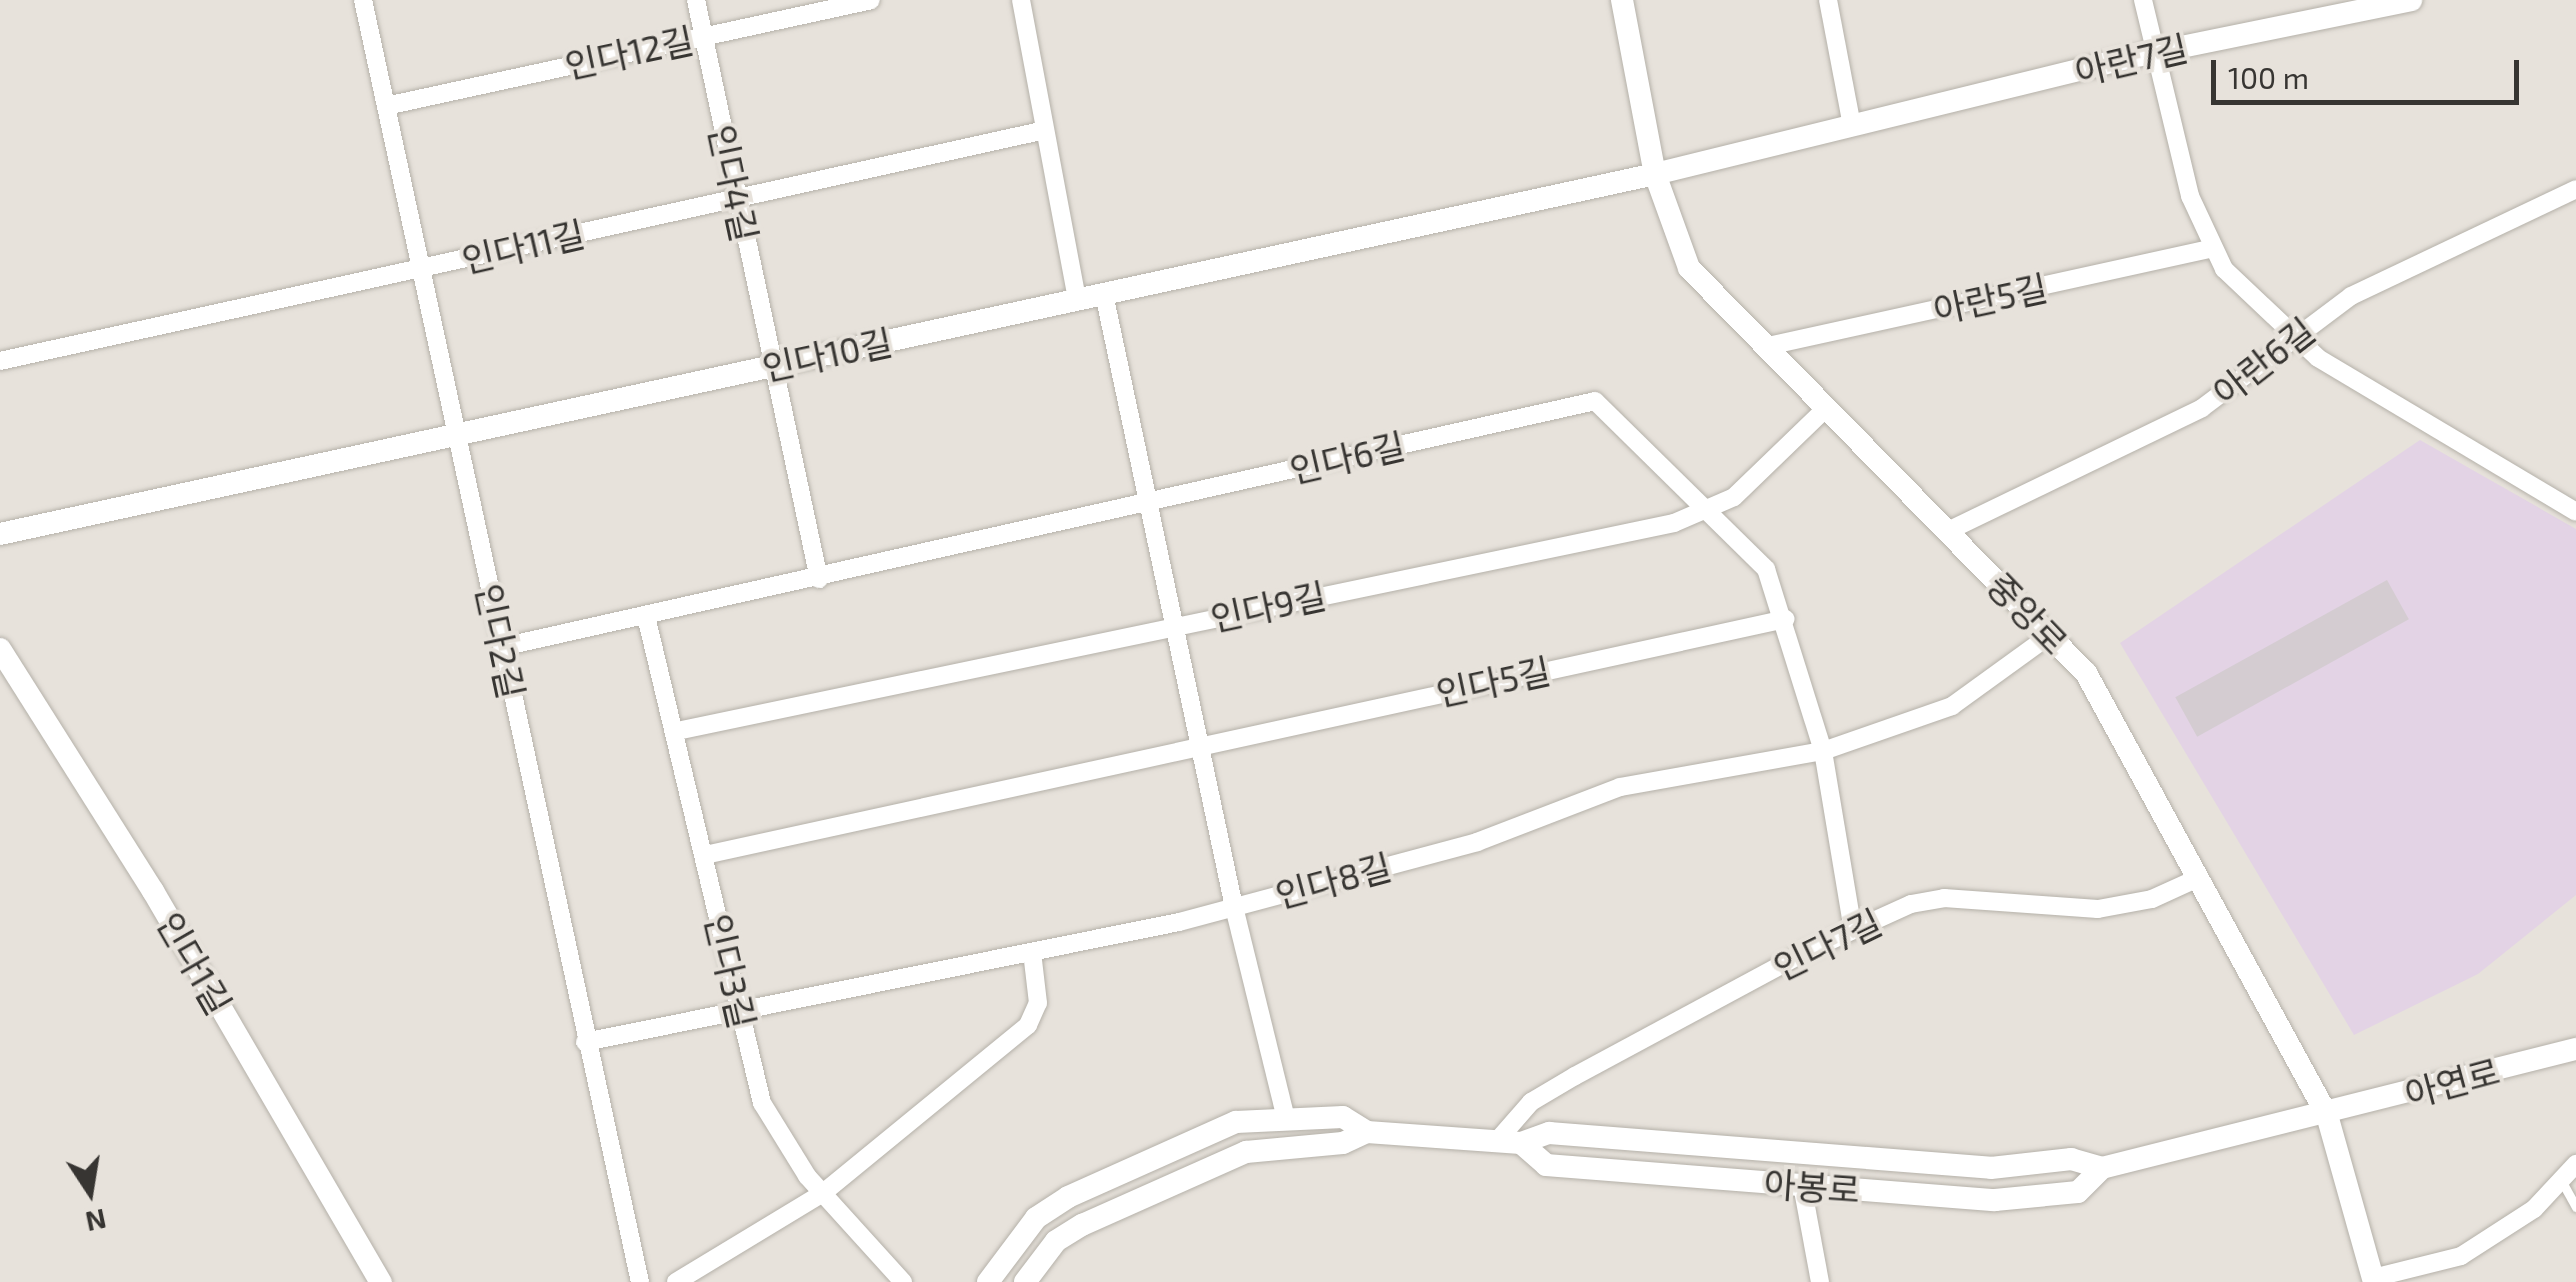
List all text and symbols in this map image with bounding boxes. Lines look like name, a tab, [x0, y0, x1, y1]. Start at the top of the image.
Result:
street label: 인다12길	[561, 18, 697, 86]
street label: 아란7길	[2070, 26, 2192, 92]
scale bar	[2216, 40, 2524, 102]
text: 100 m	[2228, 59, 2309, 95]
street label: 인다4길	[701, 121, 767, 245]
street label: 인다11길	[458, 212, 588, 280]
street label: 아란5길	[1929, 265, 2051, 331]
street label: 아란6길	[2204, 309, 2322, 413]
street label: 인다10길	[758, 320, 896, 388]
street label: 인다6길	[1285, 423, 1409, 491]
street label: 중앙로	[1979, 564, 2077, 662]
street label: 인다9길	[1207, 573, 1329, 639]
street label: 인다2길	[468, 580, 534, 702]
street label: 인다5길	[1432, 648, 1554, 714]
street label: 인다8길	[1271, 844, 1395, 916]
street label: 인다7길	[1766, 900, 1888, 988]
street label: 인다1길	[149, 905, 241, 1021]
street label: 인다3길	[697, 910, 765, 1032]
street label: 아연로	[2400, 1049, 2504, 1115]
north arrow	[40, 1142, 140, 1242]
street label: 아봉로	[1762, 1162, 1862, 1210]
text: N	[83, 1203, 110, 1240]

